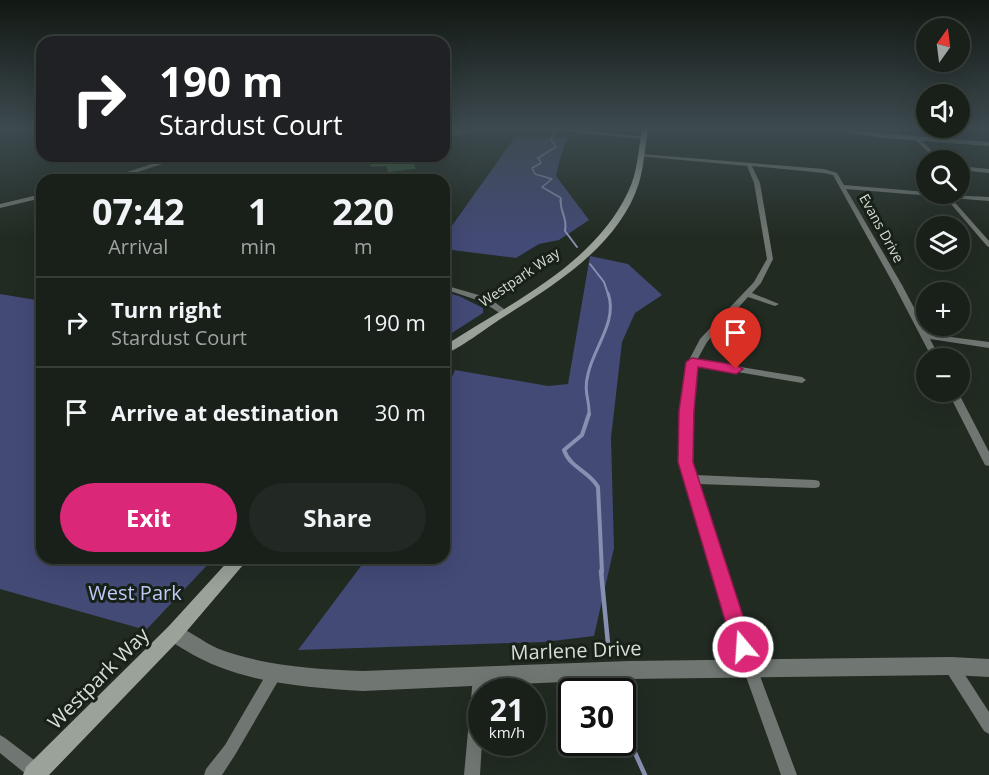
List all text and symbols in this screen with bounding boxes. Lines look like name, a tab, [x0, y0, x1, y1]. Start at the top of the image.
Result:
north arrow	[916, 18, 970, 72]
map controls	[916, 18, 970, 402]
text: 190 m	[159, 52, 283, 109]
icon: right	[60, 60, 138, 138]
button: sound	[916, 84, 970, 138]
text: Stardust Court	[159, 106, 343, 143]
button: search	[916, 150, 970, 204]
text: 07:42	[92, 187, 185, 236]
text: 1	[248, 187, 269, 236]
text: 220	[332, 187, 394, 236]
street label: Evans Drive	[855, 190, 909, 266]
button: layers	[916, 216, 970, 270]
text: Arrival	[108, 233, 168, 260]
text: min	[240, 233, 276, 260]
text: m	[354, 233, 372, 260]
street label: Westpark Way	[475, 243, 564, 311]
button: +	[916, 282, 970, 336]
text: Turn right	[111, 294, 222, 324]
icon: right	[60, 306, 93, 339]
text: 190 m	[362, 307, 426, 337]
pin	[710, 307, 761, 369]
icon: arrive	[719, 316, 752, 349]
text: Stardust Court	[111, 324, 247, 351]
button: −	[916, 348, 970, 402]
icon: arrive	[60, 396, 93, 429]
text: Arrive at destination	[111, 397, 339, 427]
text: 30 m	[375, 397, 426, 427]
button: Exit	[60, 483, 237, 552]
button: Share	[249, 483, 426, 552]
park label: West Park	[88, 579, 182, 606]
position arrow	[711, 615, 775, 679]
street label: Westpark Way	[41, 621, 155, 735]
street label: Marlene Drive	[510, 634, 642, 666]
speed limit sign: 30	[558, 678, 636, 756]
text: 21	[490, 689, 524, 730]
text: km/h	[489, 722, 525, 742]

